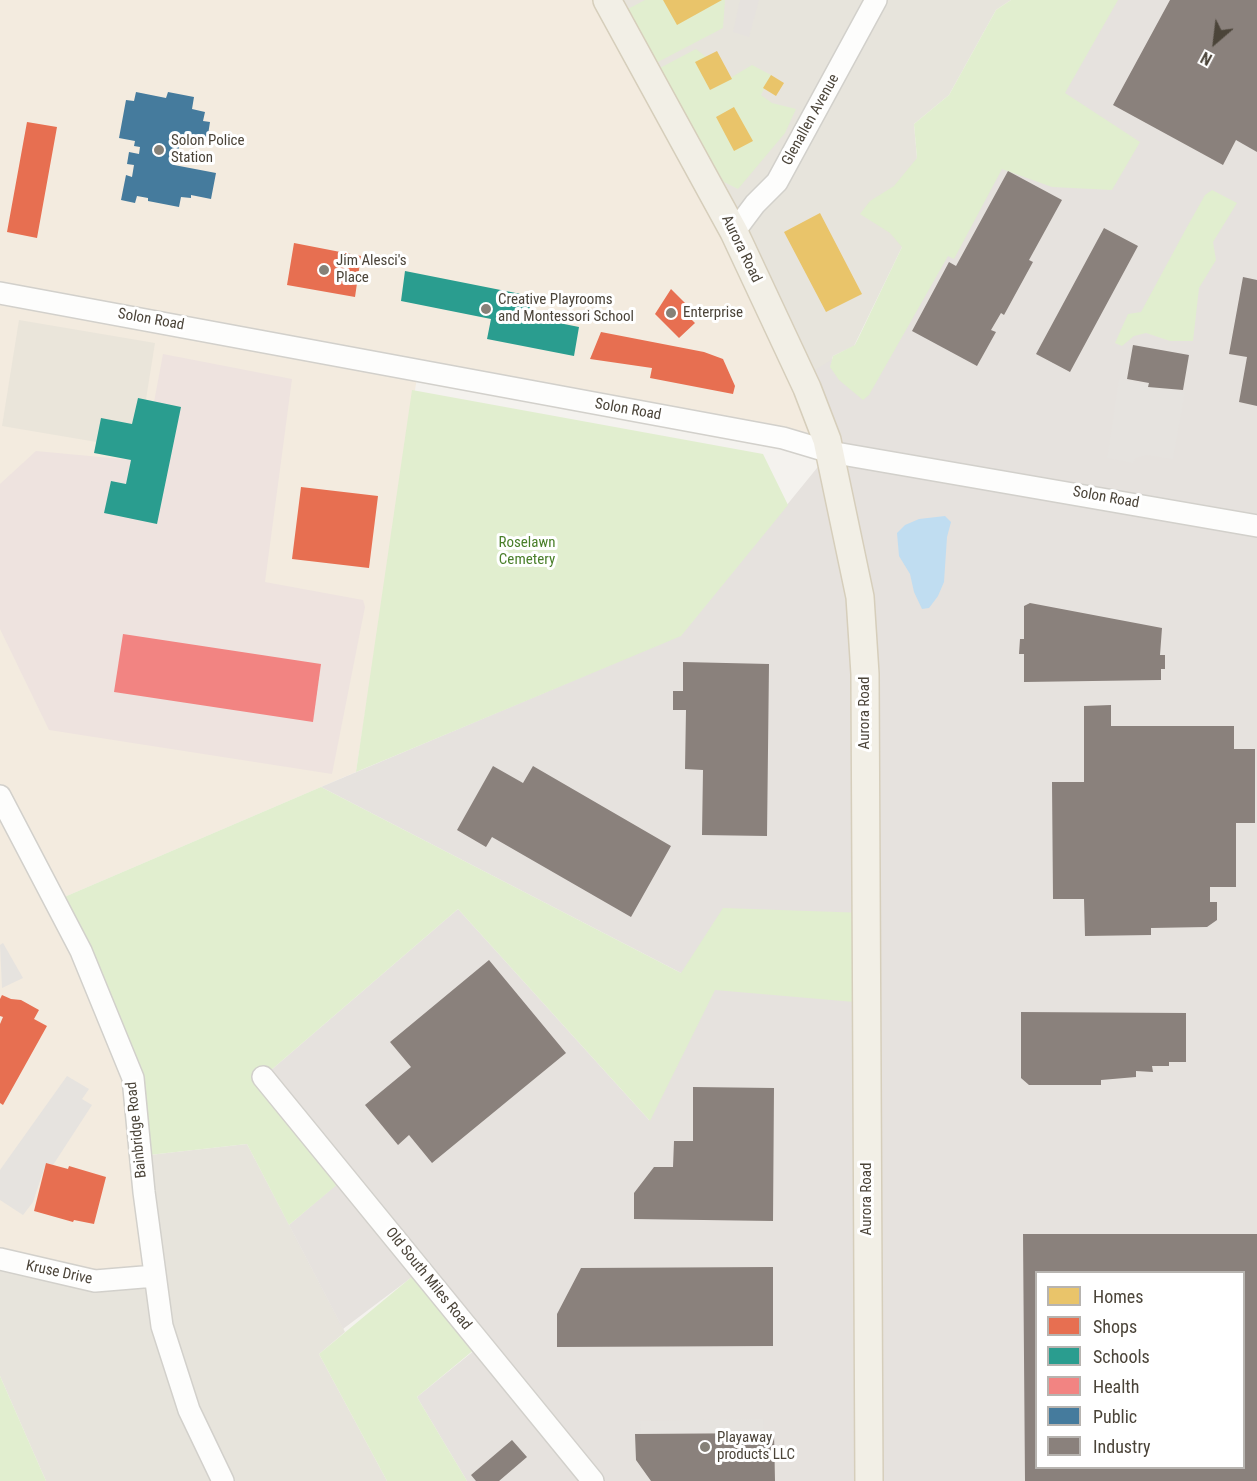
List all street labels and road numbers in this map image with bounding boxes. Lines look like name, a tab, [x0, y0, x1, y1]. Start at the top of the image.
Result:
street label: Glenallen Avenue	[779, 71, 843, 169]
street label: Aurora Road	[717, 212, 765, 286]
street label: Solon Road	[116, 305, 186, 335]
street label: Solon Road	[593, 395, 663, 425]
street label: Solon Road	[1071, 483, 1141, 513]
street label: Aurora Road	[856, 677, 874, 749]
street label: Bainbridge Road	[123, 1081, 151, 1179]
street label: Aurora Road	[858, 1163, 876, 1235]
street label: Old South Miles Road	[381, 1224, 475, 1334]
street label: Kruse Drive	[24, 1257, 94, 1289]

